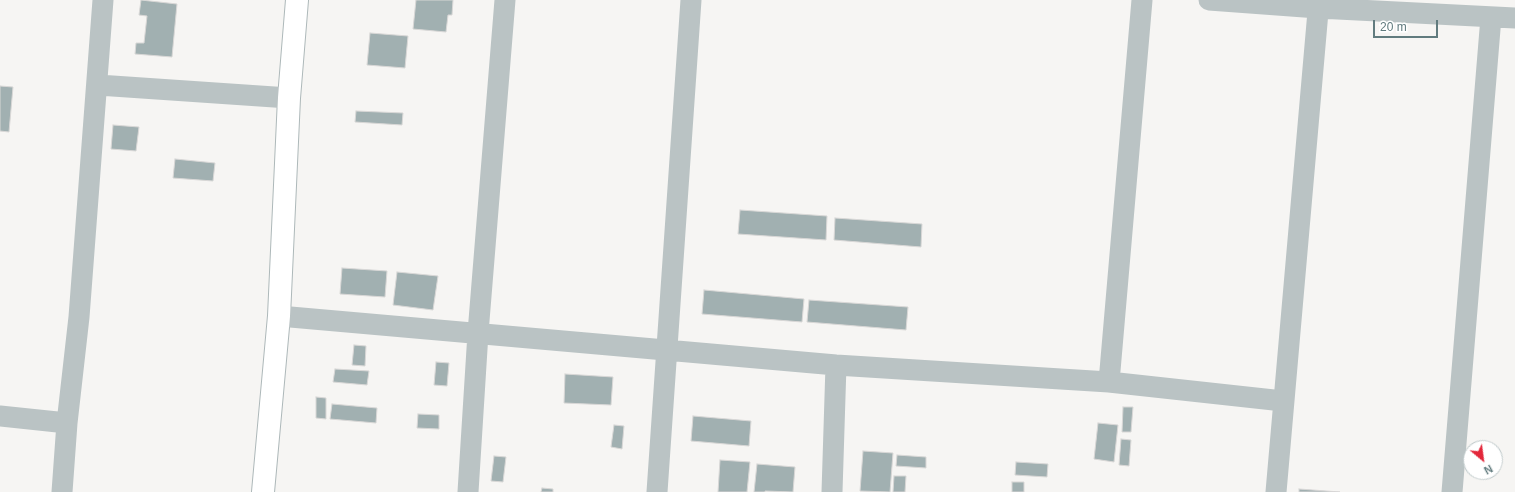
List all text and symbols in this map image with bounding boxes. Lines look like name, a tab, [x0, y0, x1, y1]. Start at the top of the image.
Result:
scale bar	[1375, 12, 1440, 38]
text: 20 m	[1380, 20, 1407, 34]
north arrow	[1463, 440, 1503, 480]
text: N	[1482, 462, 1495, 477]

